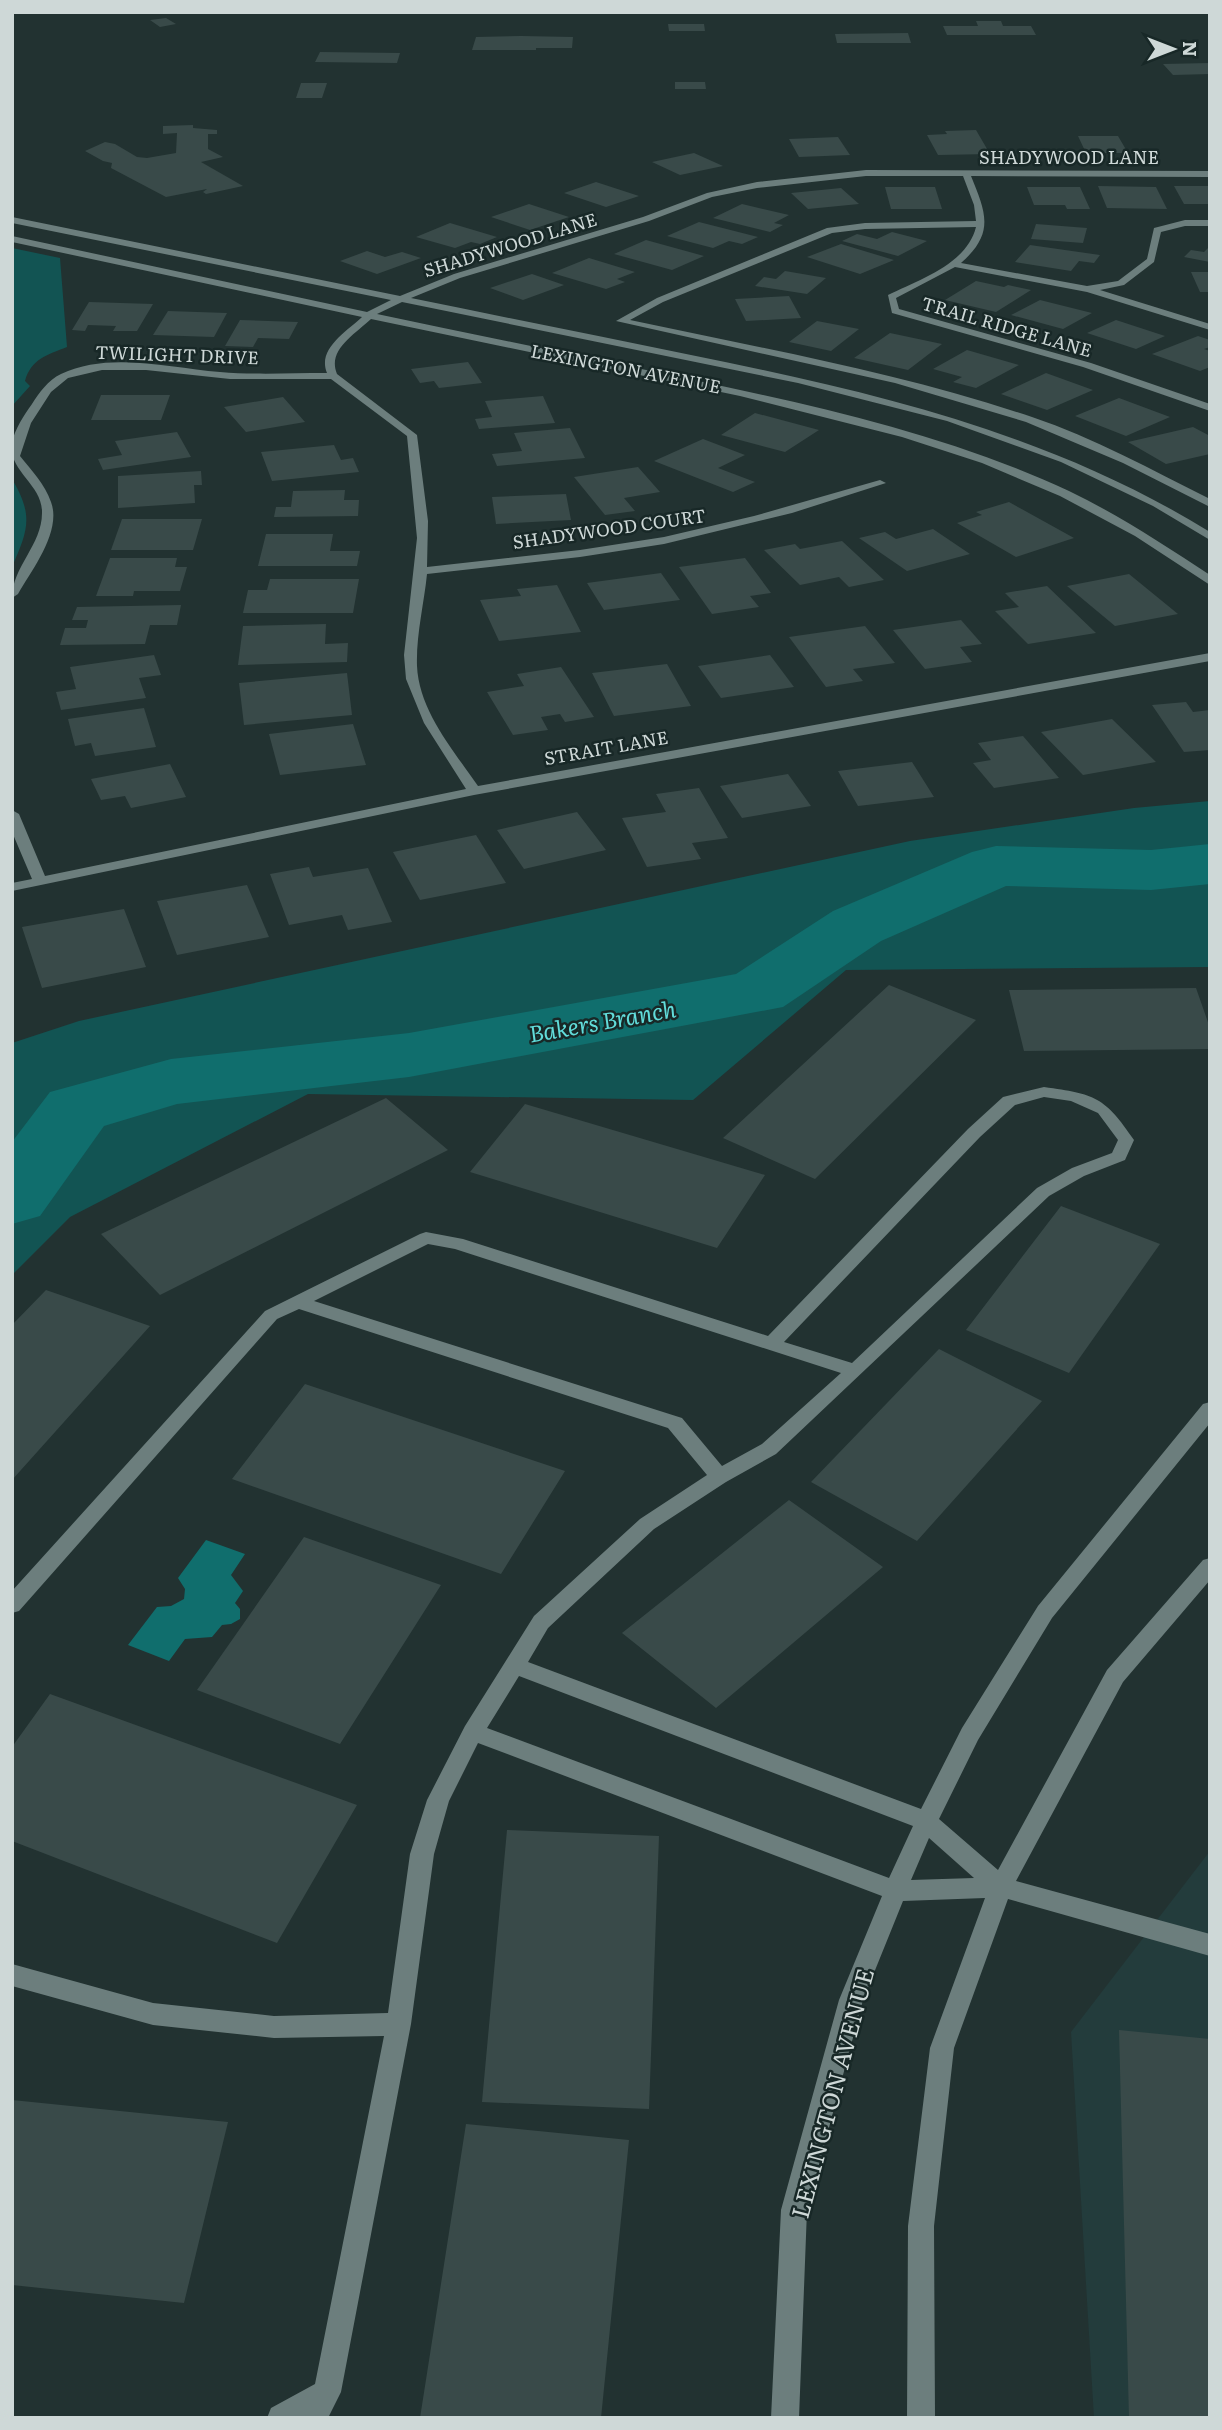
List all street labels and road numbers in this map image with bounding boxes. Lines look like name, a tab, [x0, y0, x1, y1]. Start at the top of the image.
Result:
street label: SHADYWOOD LANE	[979, 143, 1159, 170]
street label: SHADYWOOD LANE	[420, 205, 600, 283]
street label: TRAIL RIDGE LANE	[919, 289, 1095, 363]
street label: LEXINGTON AVENUE	[529, 336, 723, 400]
street label: TWILIGHT DRIVE	[95, 338, 259, 370]
street label: SHADYWOOD COURT	[511, 501, 707, 555]
street label: STRAIT LANE	[542, 723, 670, 771]
street label: LEXINGTON AVENUE	[781, 1964, 881, 2222]

